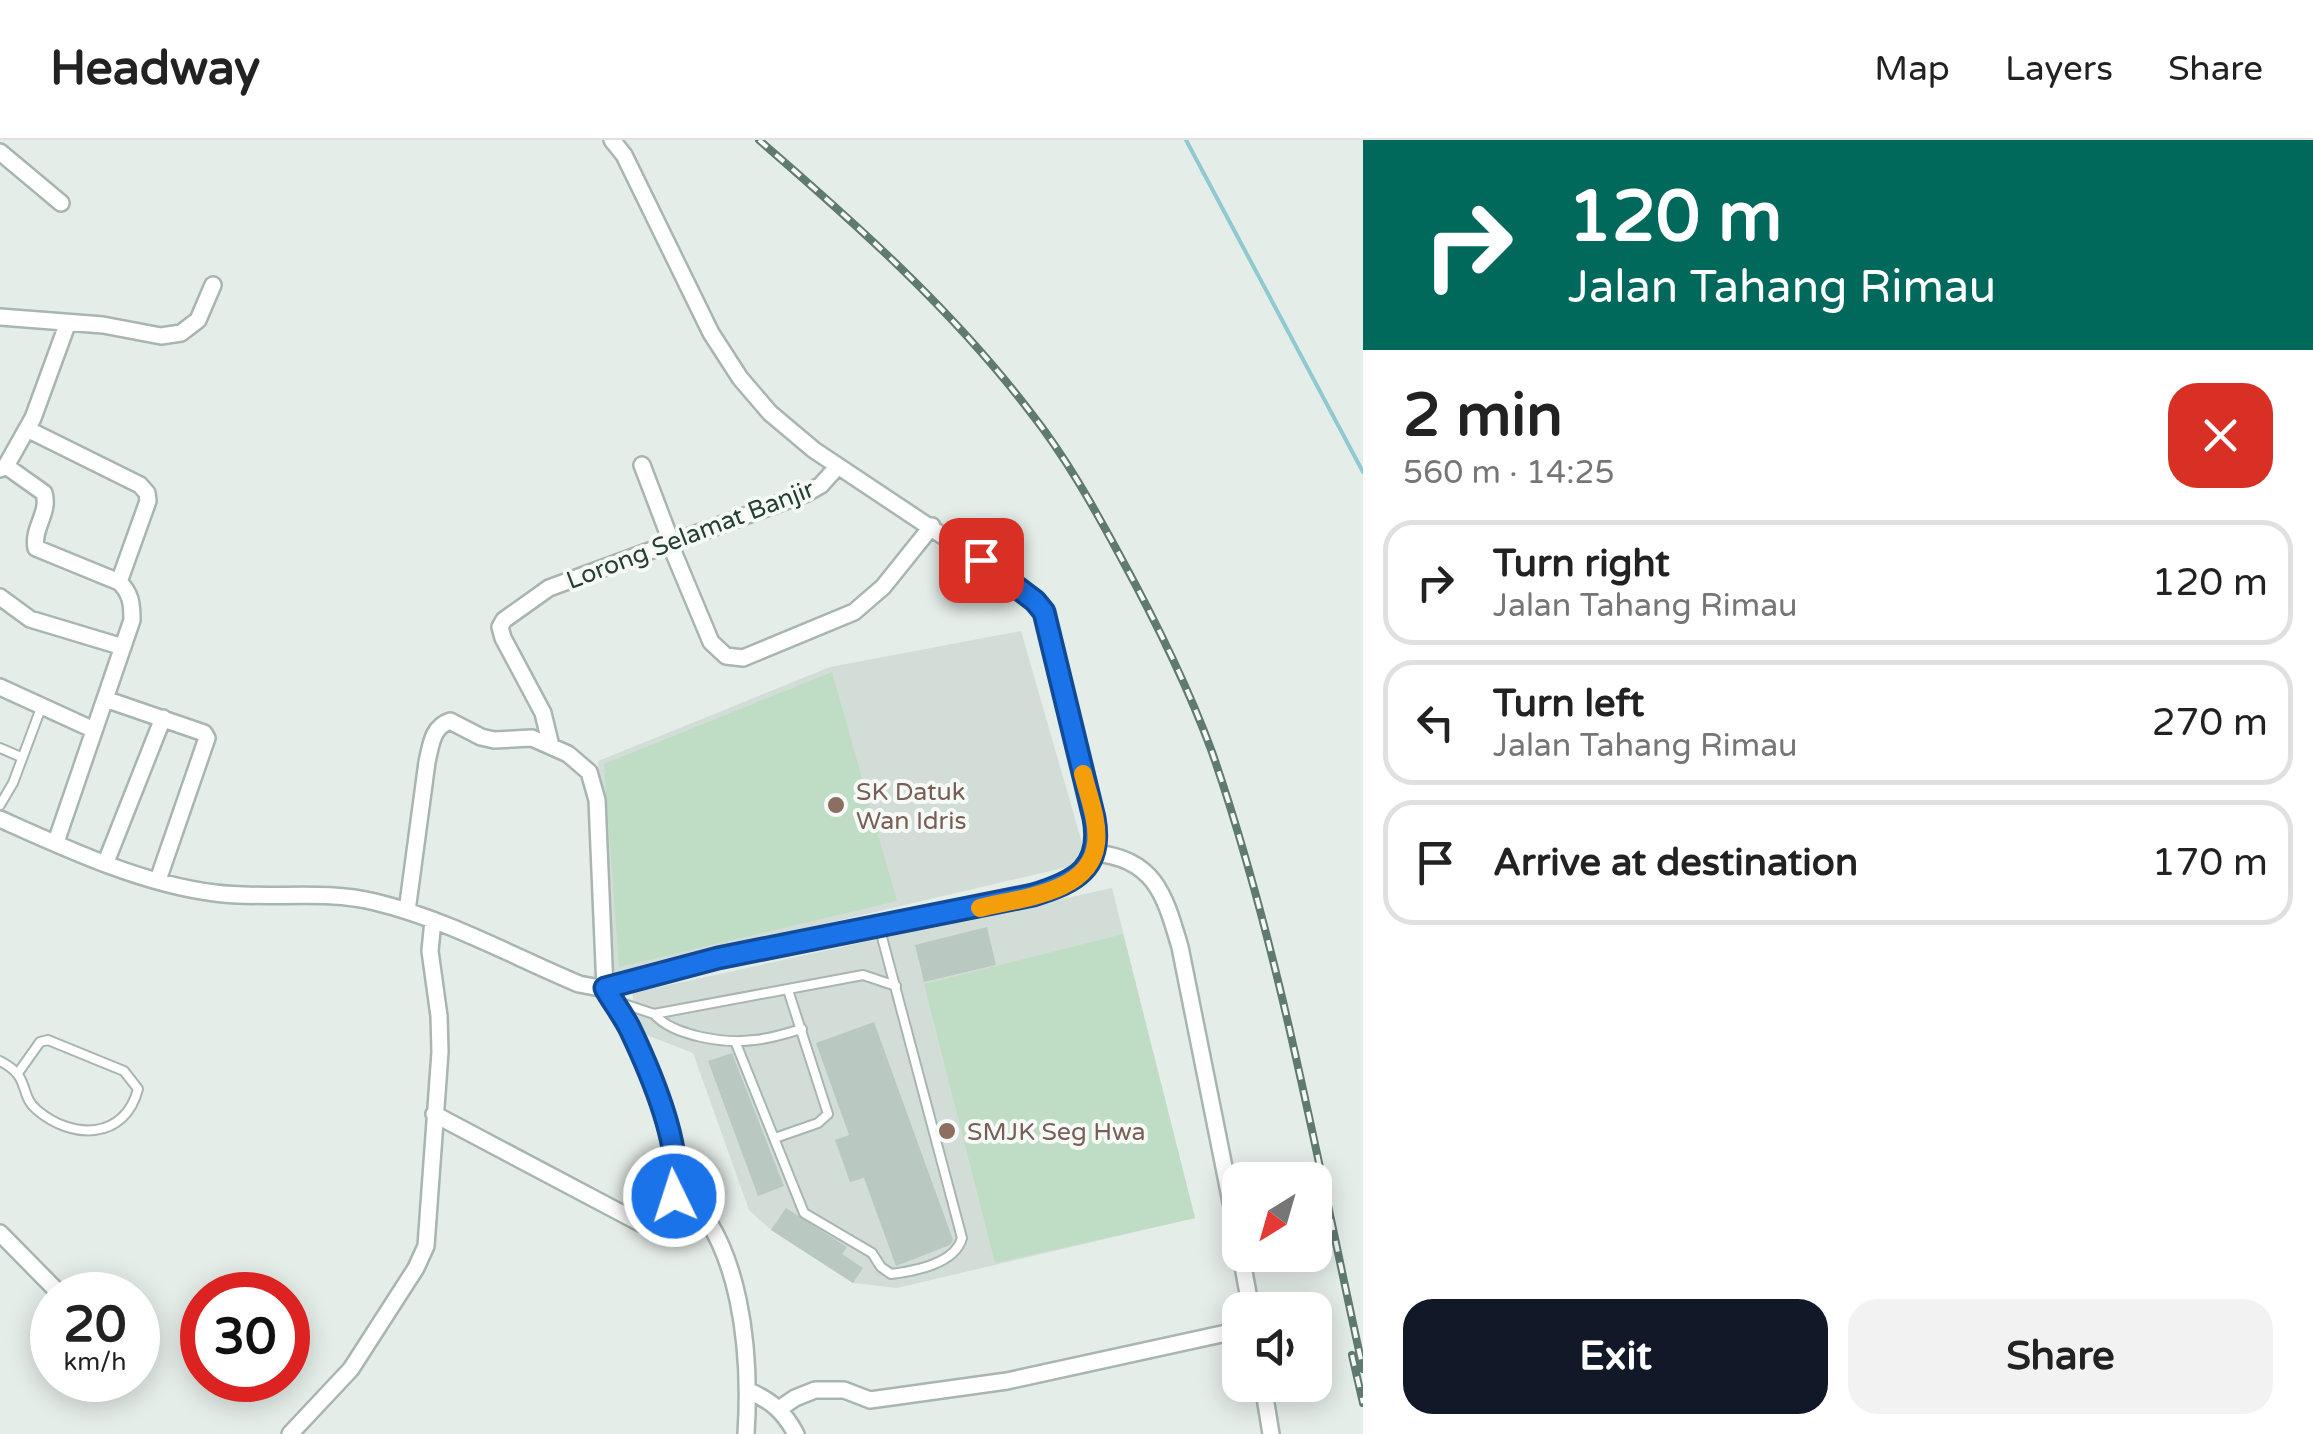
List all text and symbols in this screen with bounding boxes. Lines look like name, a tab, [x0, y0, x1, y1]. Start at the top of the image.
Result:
text: Headway	[50, 40, 260, 98]
text: Map	[1874, 48, 1950, 90]
text: Layers	[2005, 48, 2113, 90]
text: Share	[2168, 48, 2263, 90]
text: 120 m	[1568, 176, 1782, 260]
icon: right	[1403, 180, 1533, 310]
text: Jalan Tahang Rimau	[1568, 261, 1996, 315]
text: 2 min	[1403, 380, 1563, 452]
button: close	[2168, 383, 2273, 488]
text: 560 m · 14:25	[1403, 454, 1615, 492]
street label: Lorong Selamat Banjir	[562, 474, 819, 596]
pin	[939, 518, 1024, 603]
icon: arrive	[954, 533, 1009, 588]
text: Turn right	[1493, 541, 1670, 587]
icon: right	[1408, 555, 1463, 610]
text: 120 m	[2152, 560, 2268, 606]
text: Jalan Tahang Rimau	[1493, 587, 1798, 625]
text: Turn left	[1493, 681, 1644, 727]
icon: left	[1408, 695, 1463, 750]
text: 270 m	[2152, 700, 2268, 746]
text: Jalan Tahang Rimau	[1493, 727, 1798, 765]
place label: SK Datuk Wan Idris	[856, 777, 966, 836]
marker: SK Datuk Wan Idris	[825, 794, 847, 816]
icon: arrive	[1408, 835, 1463, 890]
text: Arrive at destination	[1493, 840, 1858, 886]
text: 170 m	[2152, 840, 2268, 886]
place label: SMJK Seg Hwa	[967, 1117, 1146, 1147]
marker: SMJK Seg Hwa	[936, 1120, 958, 1142]
position arrow	[622, 1144, 726, 1248]
north arrow	[1222, 1162, 1332, 1272]
map controls	[1222, 1162, 1332, 1402]
speed limit sign: 30	[180, 1272, 310, 1402]
button: sound	[1222, 1292, 1332, 1402]
text: 20	[64, 1295, 126, 1355]
button: Exit	[1403, 1299, 1828, 1414]
button: Share	[1848, 1299, 2273, 1414]
text: km/h	[64, 1347, 126, 1377]

